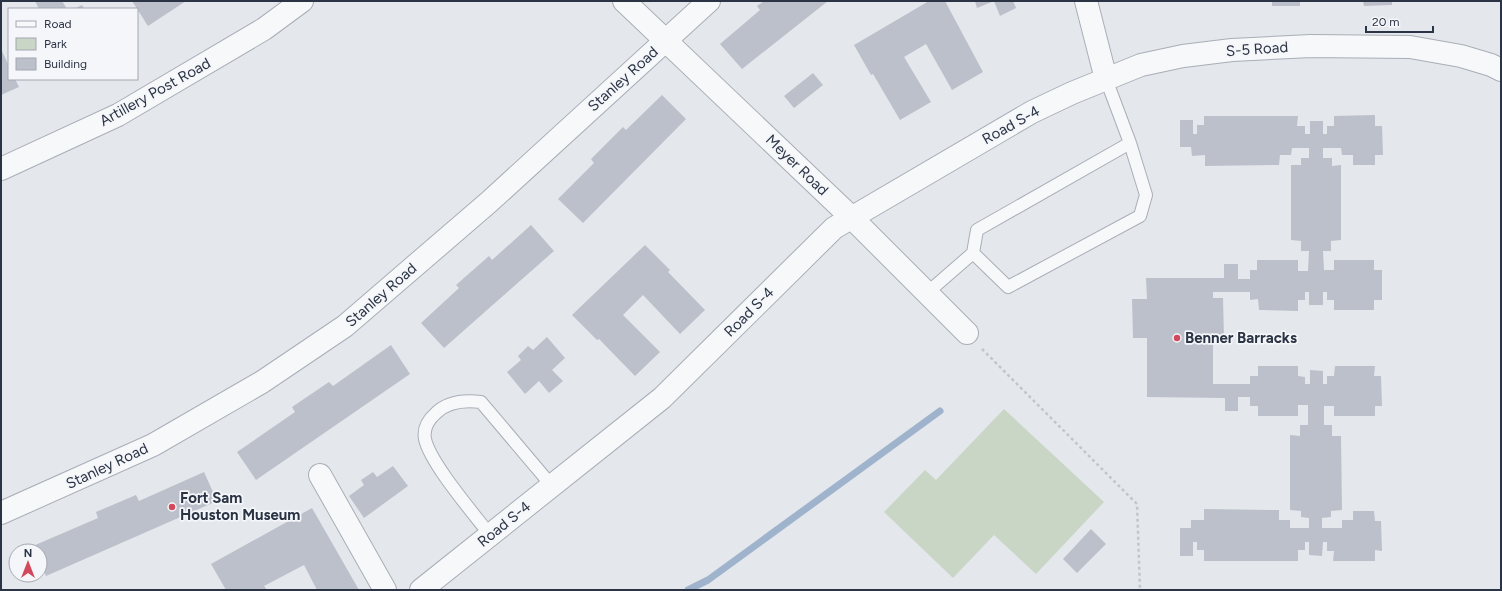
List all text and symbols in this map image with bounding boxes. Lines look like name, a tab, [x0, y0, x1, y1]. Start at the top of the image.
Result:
legend	[8, 8, 138, 80]
scale bar	[1366, 8, 1433, 34]
text: 20 m	[1372, 15, 1400, 29]
text: Road	[44, 17, 72, 31]
text: Park	[44, 37, 67, 51]
street label: S-5 Road	[1225, 38, 1289, 60]
street label: Stanley Road	[584, 43, 662, 115]
street label: Artillery Post Road	[96, 54, 214, 130]
text: Building	[44, 57, 87, 71]
street label: Road S-4	[979, 102, 1043, 148]
street label: Meyer Road	[762, 131, 832, 199]
street label: Stanley Road	[342, 259, 420, 331]
street label: Road S-4	[720, 283, 778, 341]
place label: Benner Barracks	[1185, 329, 1297, 347]
marker: Benner Barracks	[1172, 333, 1182, 343]
street label: Stanley Road	[63, 439, 151, 493]
place label: Fort Sam Houston Museum	[180, 489, 300, 524]
street label: Road S-4	[474, 497, 534, 551]
marker: Fort Sam Houston Museum	[167, 502, 177, 512]
north arrow	[8, 543, 48, 583]
text: N	[24, 547, 32, 560]

